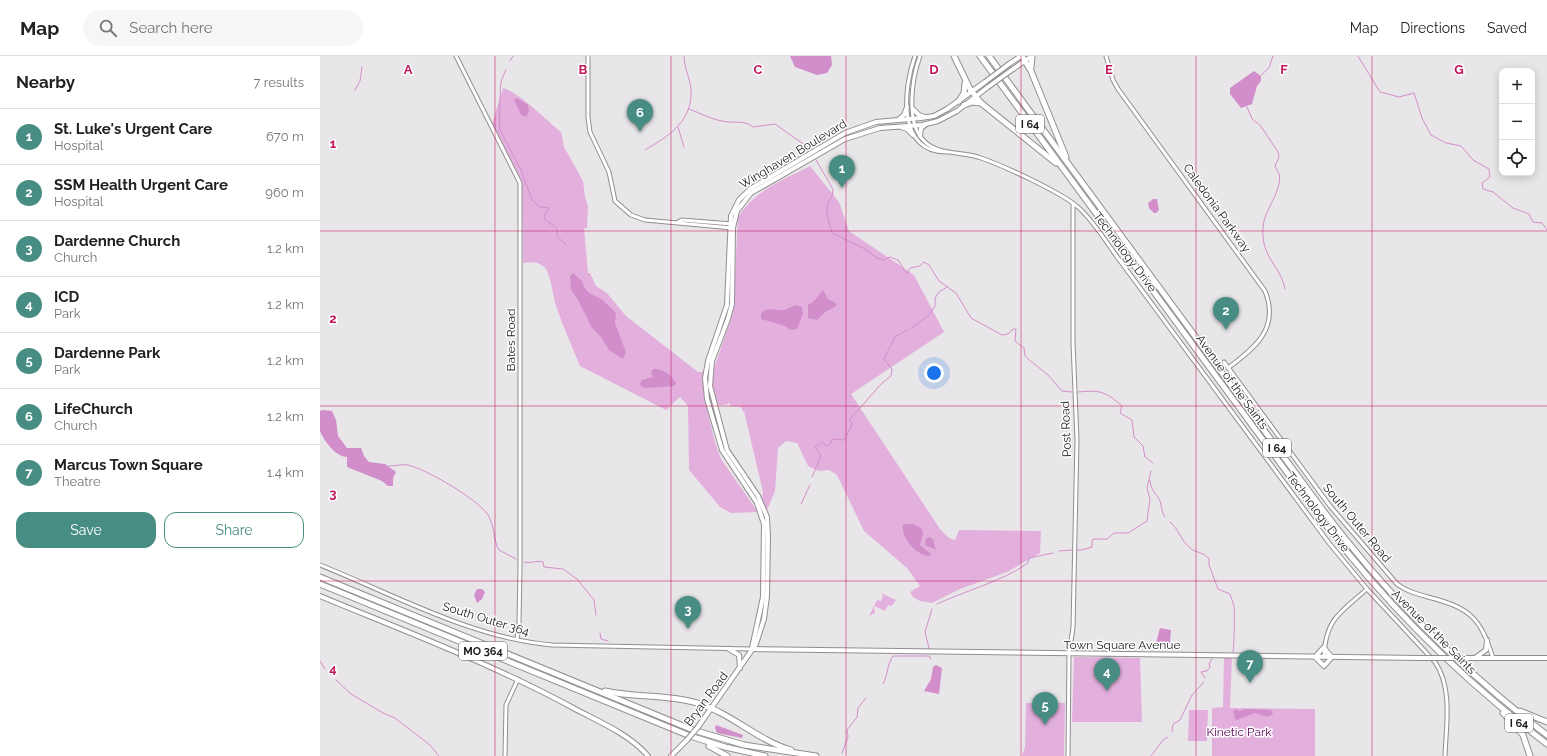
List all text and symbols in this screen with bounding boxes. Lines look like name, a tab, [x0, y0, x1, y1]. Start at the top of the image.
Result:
search box	[83, 10, 363, 46]
text: Map	[20, 17, 59, 39]
icon: search	[97, 17, 119, 39]
text: Search here	[129, 19, 213, 37]
text: Map	[1350, 20, 1378, 36]
text: Directions	[1400, 20, 1465, 36]
text: Saved	[1487, 20, 1527, 36]
text: A	[404, 62, 413, 77]
text: B	[579, 62, 588, 77]
text: C	[754, 62, 763, 77]
text: D	[929, 62, 939, 77]
text: E	[1105, 62, 1113, 77]
text: F	[1280, 62, 1288, 77]
text: G	[1454, 62, 1464, 77]
map controls	[1499, 68, 1535, 176]
button: +	[1499, 68, 1535, 104]
text: Nearby	[16, 72, 75, 92]
text: 7 results	[254, 75, 304, 90]
pin: 6	[627, 99, 653, 132]
button: −	[1499, 104, 1535, 140]
road number: I 64	[1016, 115, 1044, 133]
street label: Winghaven Boulevard	[737, 116, 849, 192]
text: St. Luke's Urgent Care	[54, 120, 212, 138]
text: 1	[26, 129, 32, 144]
text: 670 m	[266, 129, 304, 144]
text: 1	[330, 136, 337, 151]
text: Hospital	[54, 138, 103, 153]
button: locate	[1499, 140, 1535, 176]
pin: 1	[829, 155, 855, 188]
street label: Caledonia Parkway	[1180, 161, 1254, 255]
text: SSM Health Urgent Care	[54, 176, 228, 194]
text: 2	[25, 185, 33, 200]
text: 960 m	[265, 185, 304, 200]
text: Hospital	[54, 194, 103, 209]
street label: Technology Drive	[1090, 209, 1160, 295]
text: Dardenne Church	[54, 232, 180, 250]
text: 3	[25, 241, 33, 256]
text: 1.2 km	[267, 241, 304, 256]
text: Church	[54, 250, 97, 265]
text: ICD	[54, 288, 79, 306]
text: 4	[25, 297, 33, 312]
text: 1.2 km	[267, 297, 304, 312]
pin: 2	[1213, 297, 1239, 330]
text: Park	[54, 306, 81, 321]
street label: Bates Road	[504, 308, 518, 372]
text: 2	[329, 311, 337, 326]
street label: Avenue of the Saints	[1193, 332, 1271, 432]
text: Dardenne Park	[54, 344, 160, 362]
text: 5	[25, 353, 33, 368]
text: 1.2 km	[267, 353, 304, 368]
text: Park	[54, 362, 81, 377]
your location	[924, 363, 944, 383]
text: LifeChurch	[54, 400, 133, 418]
street label: Post Road	[1058, 401, 1074, 457]
text: 6	[25, 409, 33, 424]
text: 1.2 km	[267, 409, 304, 424]
text: Church	[54, 418, 97, 433]
road number: I 64	[1263, 439, 1291, 457]
text: Marcus Town Square	[54, 456, 203, 474]
text: 7	[25, 465, 33, 480]
text: 1.4 km	[267, 465, 304, 480]
street label: Technology Drive	[1283, 469, 1353, 555]
text: Theatre	[54, 474, 101, 489]
street label: South Outer Road	[1320, 481, 1394, 565]
text: 3	[329, 486, 337, 501]
button: Save	[16, 512, 156, 548]
button: Share	[164, 512, 304, 548]
street label: Avenue of the Saints	[1389, 587, 1479, 677]
pin: 3	[675, 596, 701, 629]
street label: South Outer 364	[441, 599, 531, 639]
street label: Town Square Avenue	[1064, 638, 1180, 652]
road number: MO 364	[459, 642, 507, 660]
pin: 7	[1237, 650, 1263, 683]
pin: 4	[1094, 658, 1120, 691]
text: 4	[329, 661, 337, 676]
street label: Bryan Road	[681, 669, 731, 729]
pin: 5	[1032, 692, 1058, 725]
road number: I 64	[1505, 714, 1533, 732]
park label: Kinetic Park	[1206, 725, 1272, 739]

